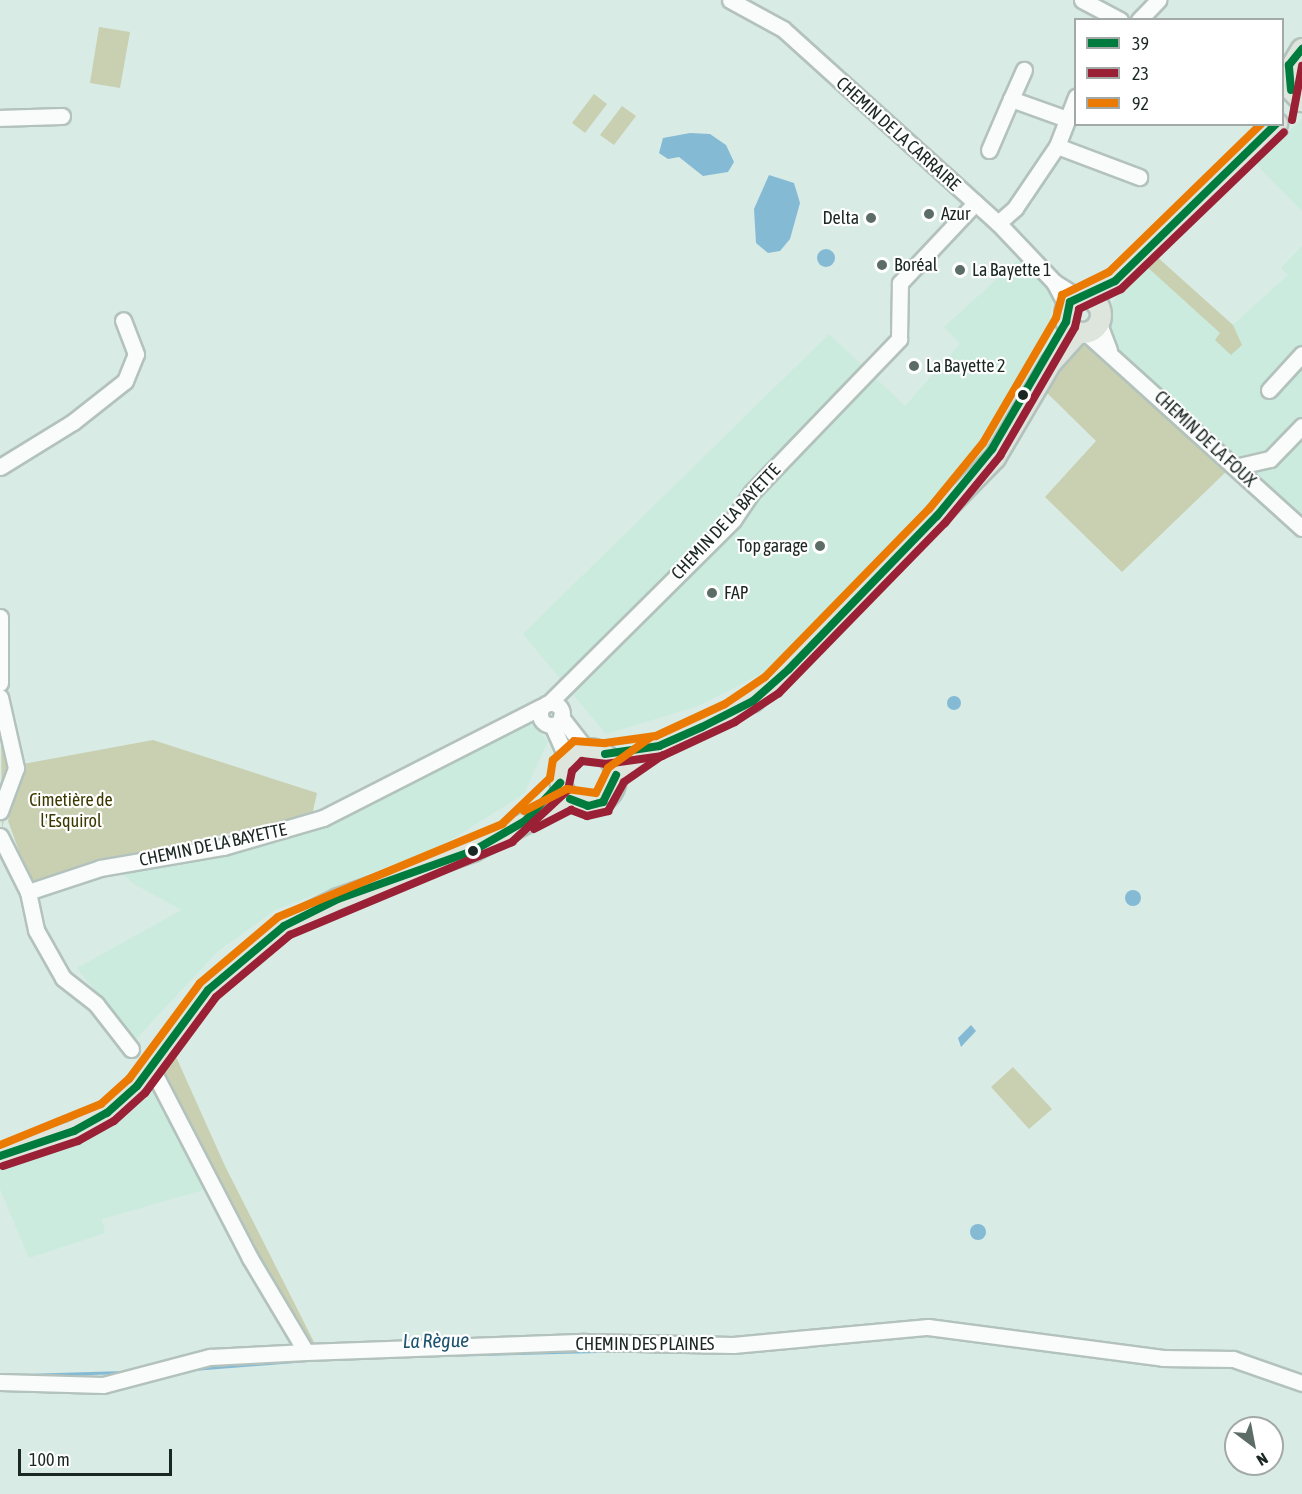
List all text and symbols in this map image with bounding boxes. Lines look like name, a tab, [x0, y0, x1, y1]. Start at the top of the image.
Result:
legend	[1074, 18, 1284, 126]
text: 39	[1132, 33, 1149, 54]
text: 23	[1132, 63, 1149, 84]
street label: CHEMIN DE LA CARRAIRE	[832, 73, 964, 195]
text: 92	[1132, 93, 1149, 114]
place label: Azur	[941, 203, 970, 225]
place label: Delta	[822, 207, 859, 229]
marker: Azur	[922, 207, 936, 221]
marker: Delta	[864, 211, 878, 225]
place label: Boréal	[894, 254, 938, 276]
marker: Boréal	[875, 258, 889, 272]
place label: La Bayette 1	[972, 259, 1051, 281]
marker: La Bayette 1	[953, 263, 967, 277]
place label: La Bayette 2	[926, 355, 1005, 377]
marker: La Bayette 2	[907, 359, 921, 373]
street label: CHEMIN DE LA FOUX	[1150, 386, 1260, 492]
unlabelled marker	[1017, 389, 1029, 401]
street label: CHEMIN DE LA BAYETTE	[667, 460, 785, 584]
place label: Top garage	[737, 535, 808, 557]
marker: Top garage	[813, 539, 827, 553]
place label: FAP	[724, 582, 749, 604]
marker: FAP	[705, 586, 719, 600]
park label: Cimetière de l'Esquirol	[29, 790, 113, 832]
street label: CHEMIN DE LA BAYETTE	[137, 819, 289, 871]
unlabelled marker	[467, 845, 479, 857]
water label: La Règue	[402, 1327, 470, 1353]
street label: CHEMIN DES PLAINES	[576, 1333, 714, 1355]
north arrow	[1224, 1416, 1284, 1476]
scale bar	[21, 1437, 176, 1475]
text: 100 m	[29, 1449, 70, 1470]
text: N	[1254, 1449, 1271, 1470]

